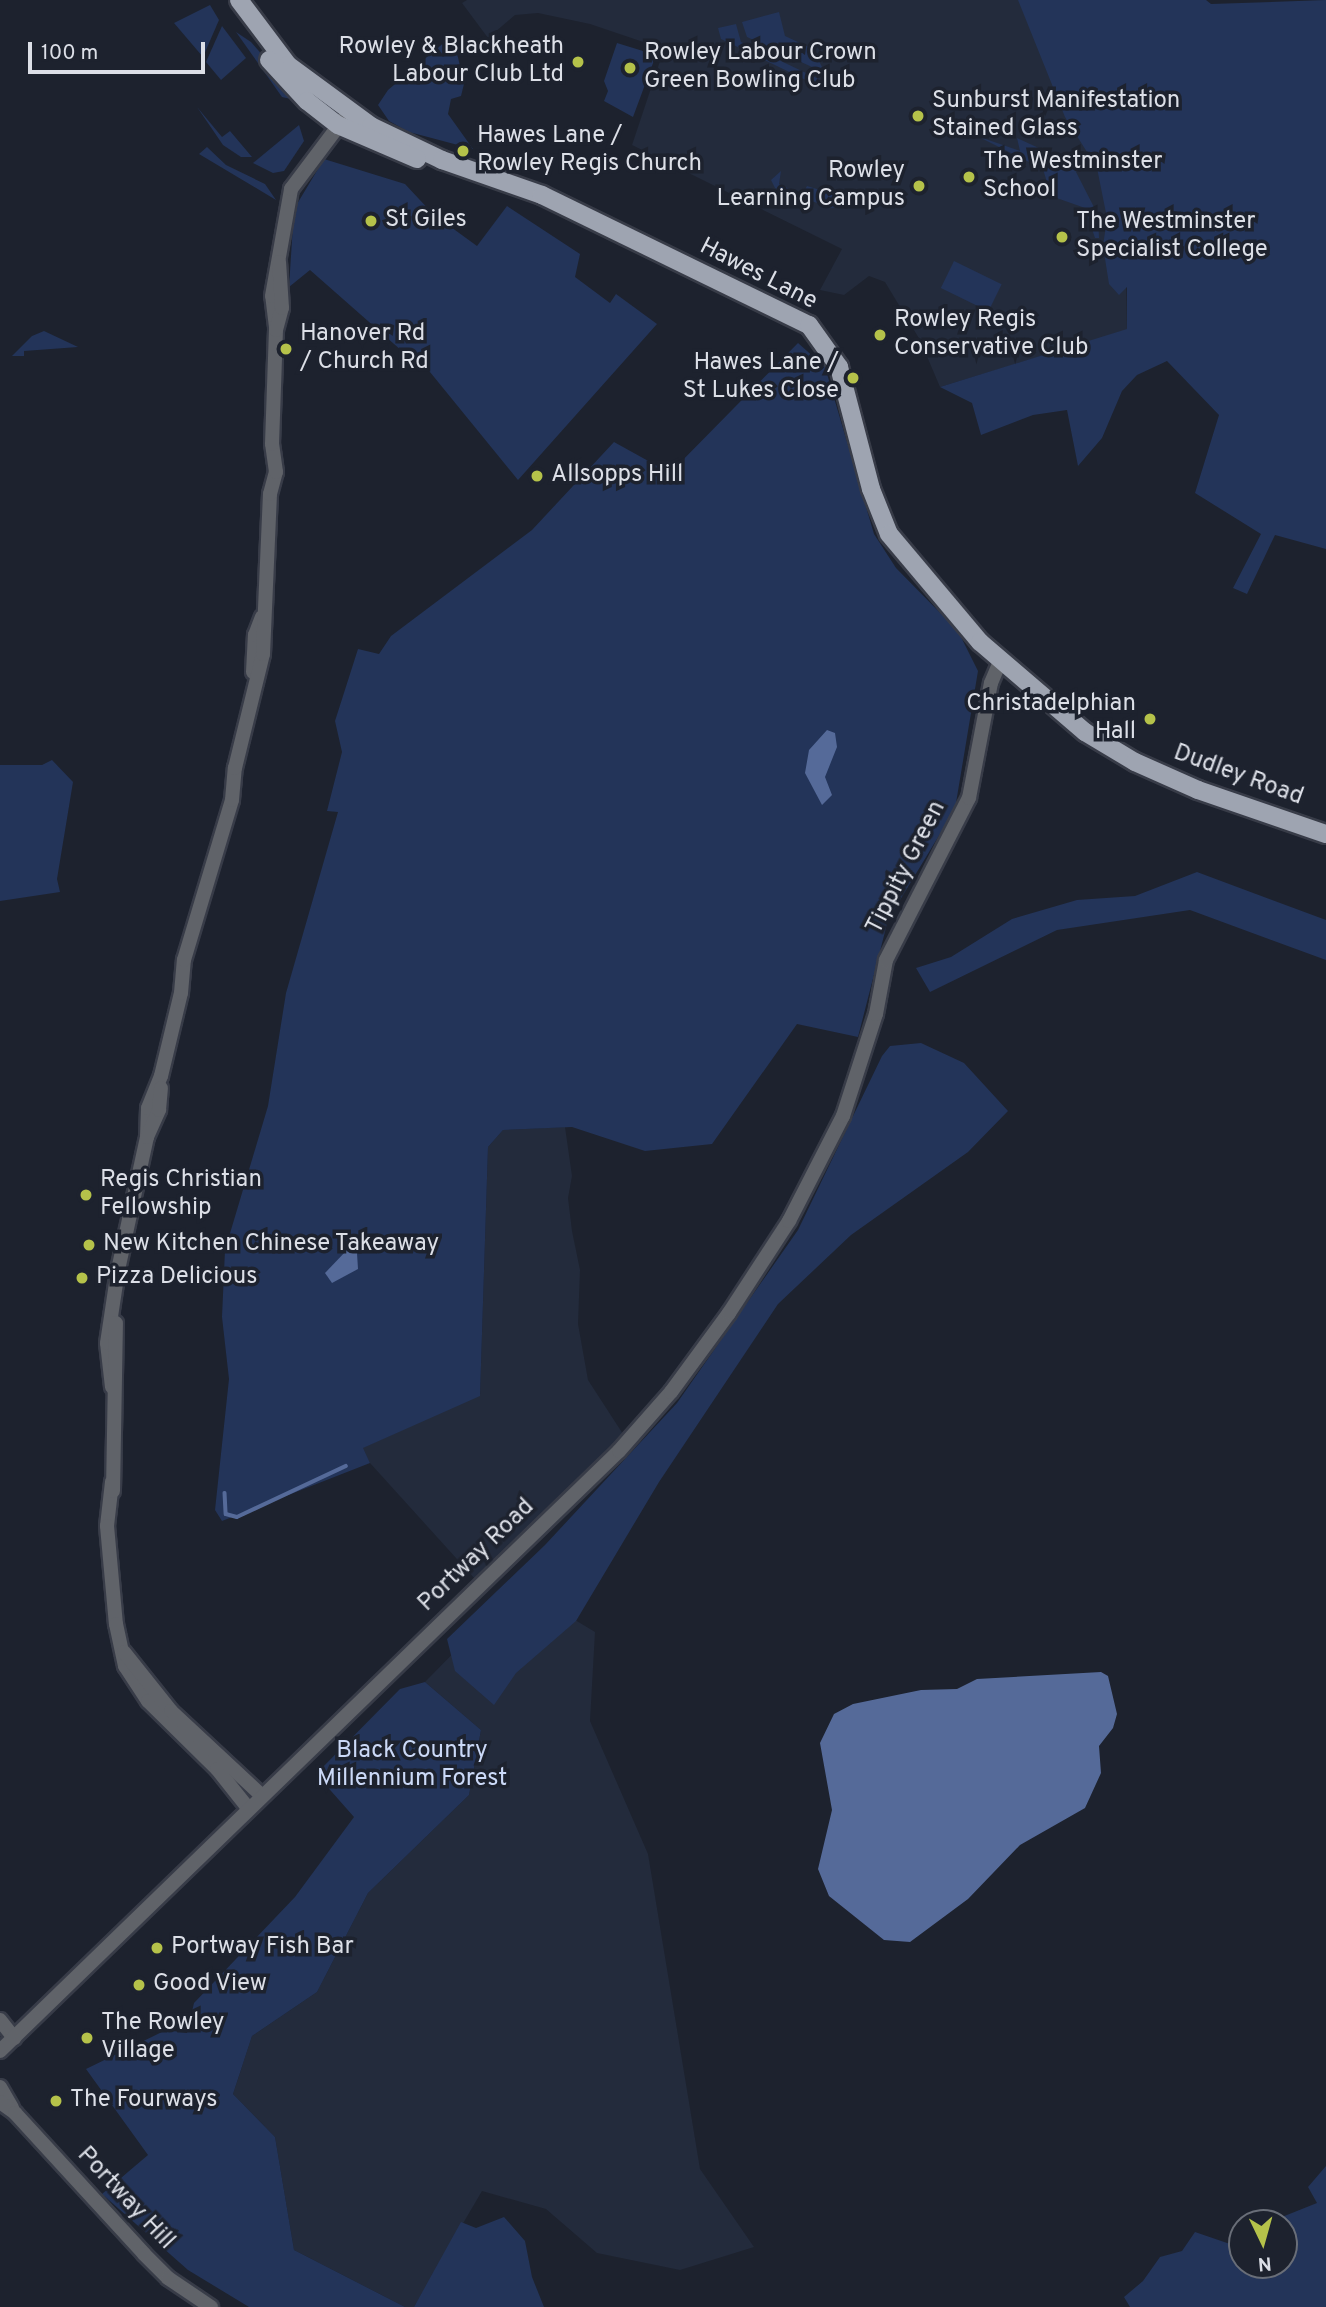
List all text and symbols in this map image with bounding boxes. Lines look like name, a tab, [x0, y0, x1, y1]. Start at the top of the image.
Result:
scale bar	[32, 28, 208, 72]
place label: Rowley & Blackheath Labour Club Ltd	[339, 34, 564, 90]
text: 100 m	[41, 40, 98, 67]
place label: Rowley Labour Crown Green Bowling Club	[644, 40, 877, 96]
marker: Rowley & Blackheath Labour Club Ltd	[570, 54, 586, 70]
marker: Rowley Labour Crown Green Bowling Club	[622, 60, 638, 76]
place label: Sunburst Manifestation Stained Glass	[932, 88, 1180, 144]
marker: Sunburst Manifestation Stained Glass	[910, 108, 926, 124]
place label: Hawes Lane / Rowley Regis Church	[477, 123, 702, 179]
marker: Hawes Lane / Rowley Regis Church	[455, 143, 471, 159]
place label: The Westminster School	[983, 149, 1163, 205]
place label: Rowley Learning Campus	[717, 158, 905, 214]
marker: The Westminster School	[961, 169, 977, 185]
marker: Rowley Learning Campus	[911, 178, 927, 194]
place label: St Giles	[385, 207, 467, 235]
place label: The Westminster Specialist College	[1076, 209, 1268, 265]
marker: St Giles	[363, 213, 379, 229]
marker: The Westminster Specialist College	[1054, 229, 1070, 245]
street label: Hawes Lane	[694, 233, 822, 317]
place label: Rowley Regis Conservative Club	[894, 307, 1088, 363]
place label: Hanover Rd / Church Rd	[300, 321, 429, 377]
marker: Rowley Regis Conservative Club	[872, 327, 888, 343]
marker: Hanover Rd / Church Rd	[278, 341, 294, 357]
place label: Hawes Lane / St Lukes Close	[683, 350, 839, 406]
marker: Hawes Lane / St Lukes Close	[845, 370, 861, 386]
place label: Allsopps Hill	[551, 462, 683, 490]
marker: Allsopps Hill	[529, 468, 545, 484]
place label: Christadelphian Hall	[966, 691, 1136, 747]
marker: Christadelphian Hall	[1142, 711, 1158, 727]
street label: Dudley Road	[1169, 739, 1307, 813]
street label: Tippity Green	[861, 797, 953, 939]
place label: Regis Christian Fellowship	[100, 1167, 262, 1223]
marker: Regis Christian Fellowship	[78, 1187, 94, 1203]
place label: New Kitchen Chinese Takeaway	[103, 1231, 440, 1259]
marker: New Kitchen Chinese Takeaway	[81, 1237, 97, 1253]
place label: Pizza Delicious	[96, 1264, 257, 1292]
marker: Pizza Delicious	[74, 1270, 90, 1286]
street label: Portway Road	[413, 1493, 541, 1619]
park label: Black Country Millennium Forest	[317, 1738, 507, 1794]
place label: Portway Fish Bar	[171, 1934, 354, 1962]
marker: Portway Fish Bar	[149, 1940, 165, 1956]
place label: Good View	[153, 1971, 268, 1999]
marker: Good View	[131, 1977, 147, 1993]
place label: The Rowley Village	[101, 2010, 225, 2066]
marker: The Rowley Village	[79, 2030, 95, 2046]
place label: The Fourways	[70, 2087, 217, 2115]
marker: The Fourways	[48, 2093, 64, 2109]
street label: Portway Hill	[70, 2142, 180, 2256]
north arrow	[1228, 2209, 1298, 2279]
text: N	[1257, 2250, 1273, 2275]

